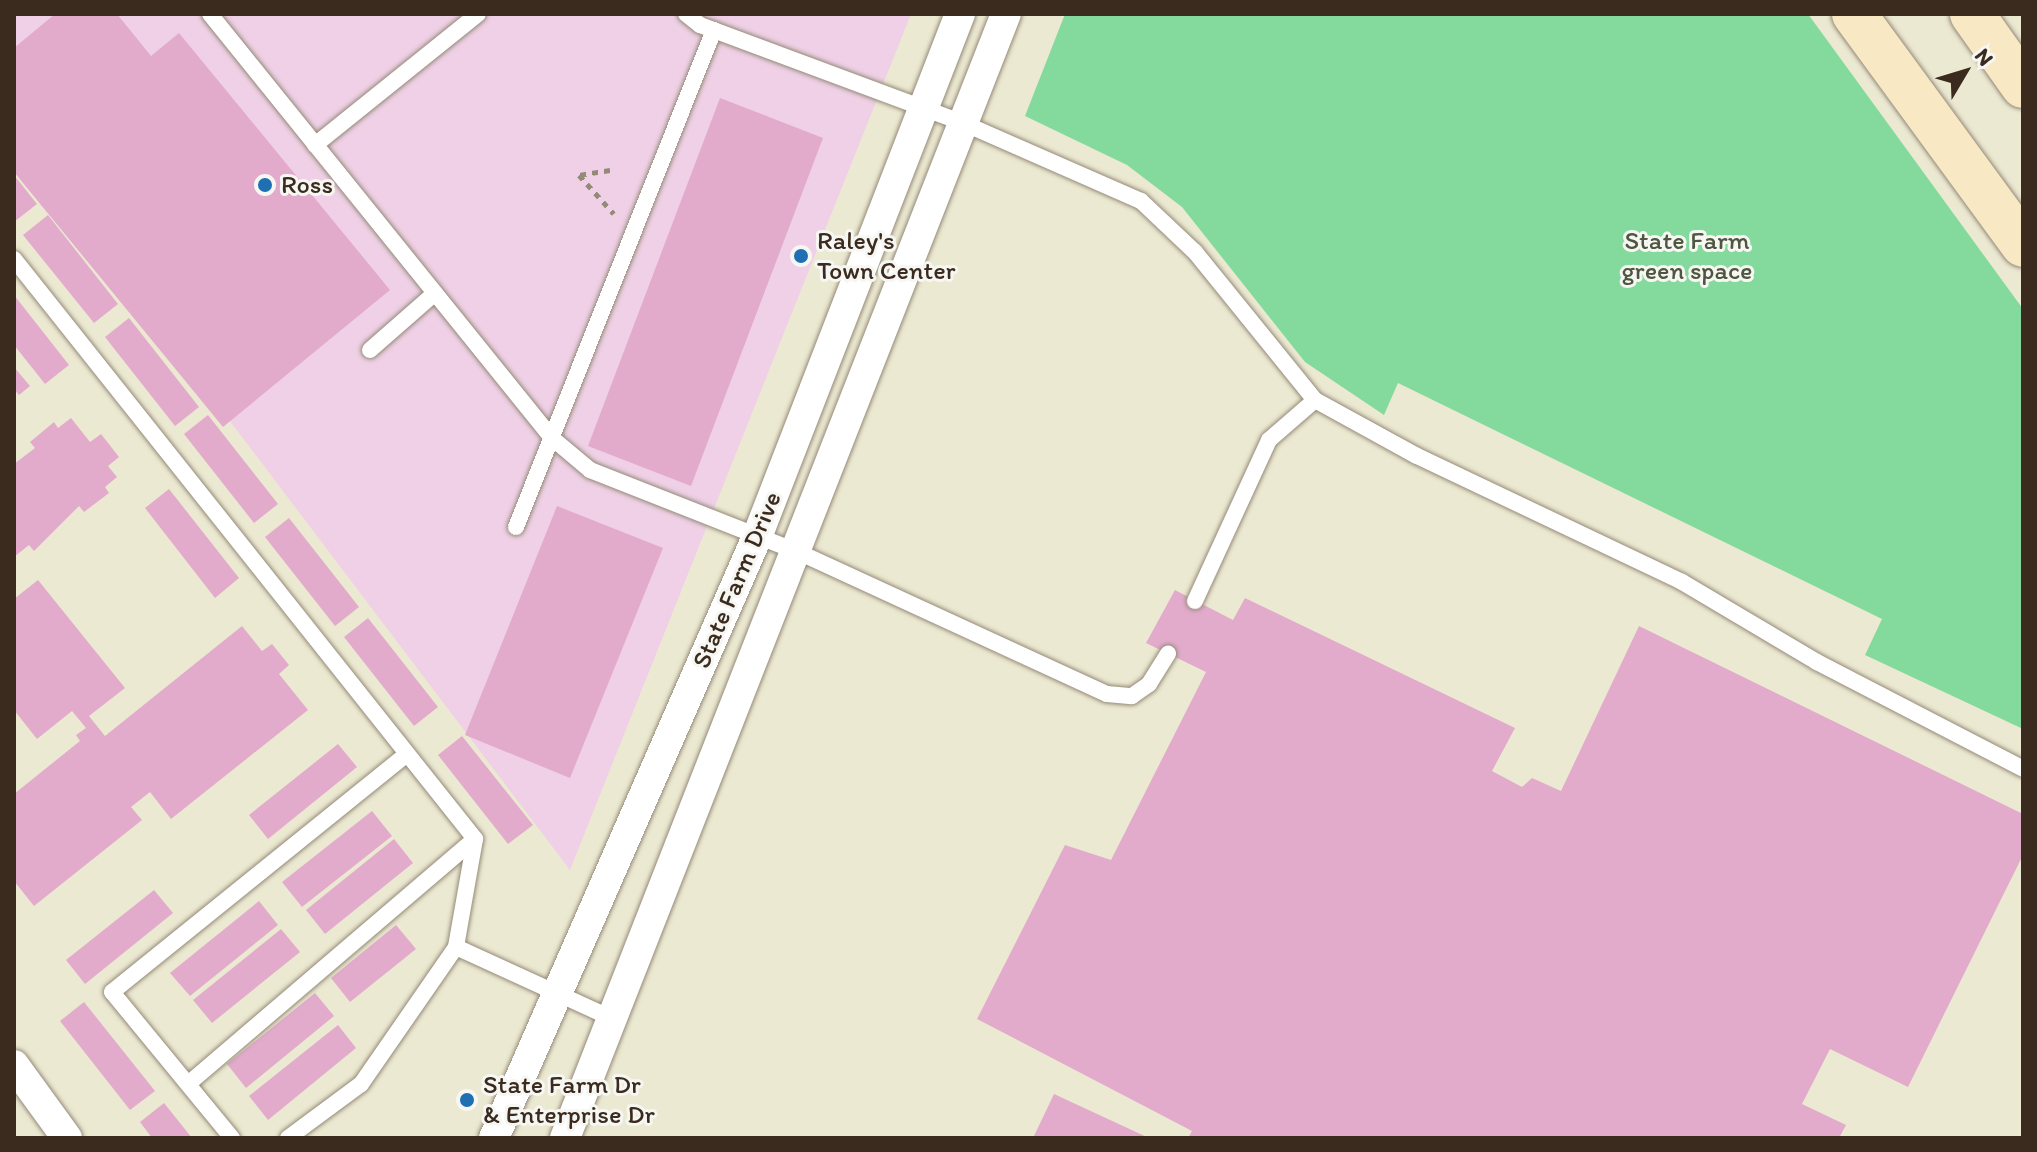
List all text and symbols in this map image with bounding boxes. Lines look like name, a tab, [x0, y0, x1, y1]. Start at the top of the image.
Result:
north arrow	[1925, 32, 2005, 112]
text: N	[1969, 43, 2000, 71]
place label: Ross	[281, 169, 333, 201]
marker: Ross	[256, 176, 274, 194]
place label: Raley's Town Center	[817, 225, 956, 286]
park label: State Farm green space	[1622, 225, 1752, 286]
marker: Raley's Town Center	[792, 247, 810, 265]
street label: State Farm Drive	[686, 488, 788, 672]
place label: State Farm Dr & Enterprise Dr	[483, 1069, 655, 1130]
marker: State Farm Dr & Enterprise Dr	[458, 1091, 476, 1109]

